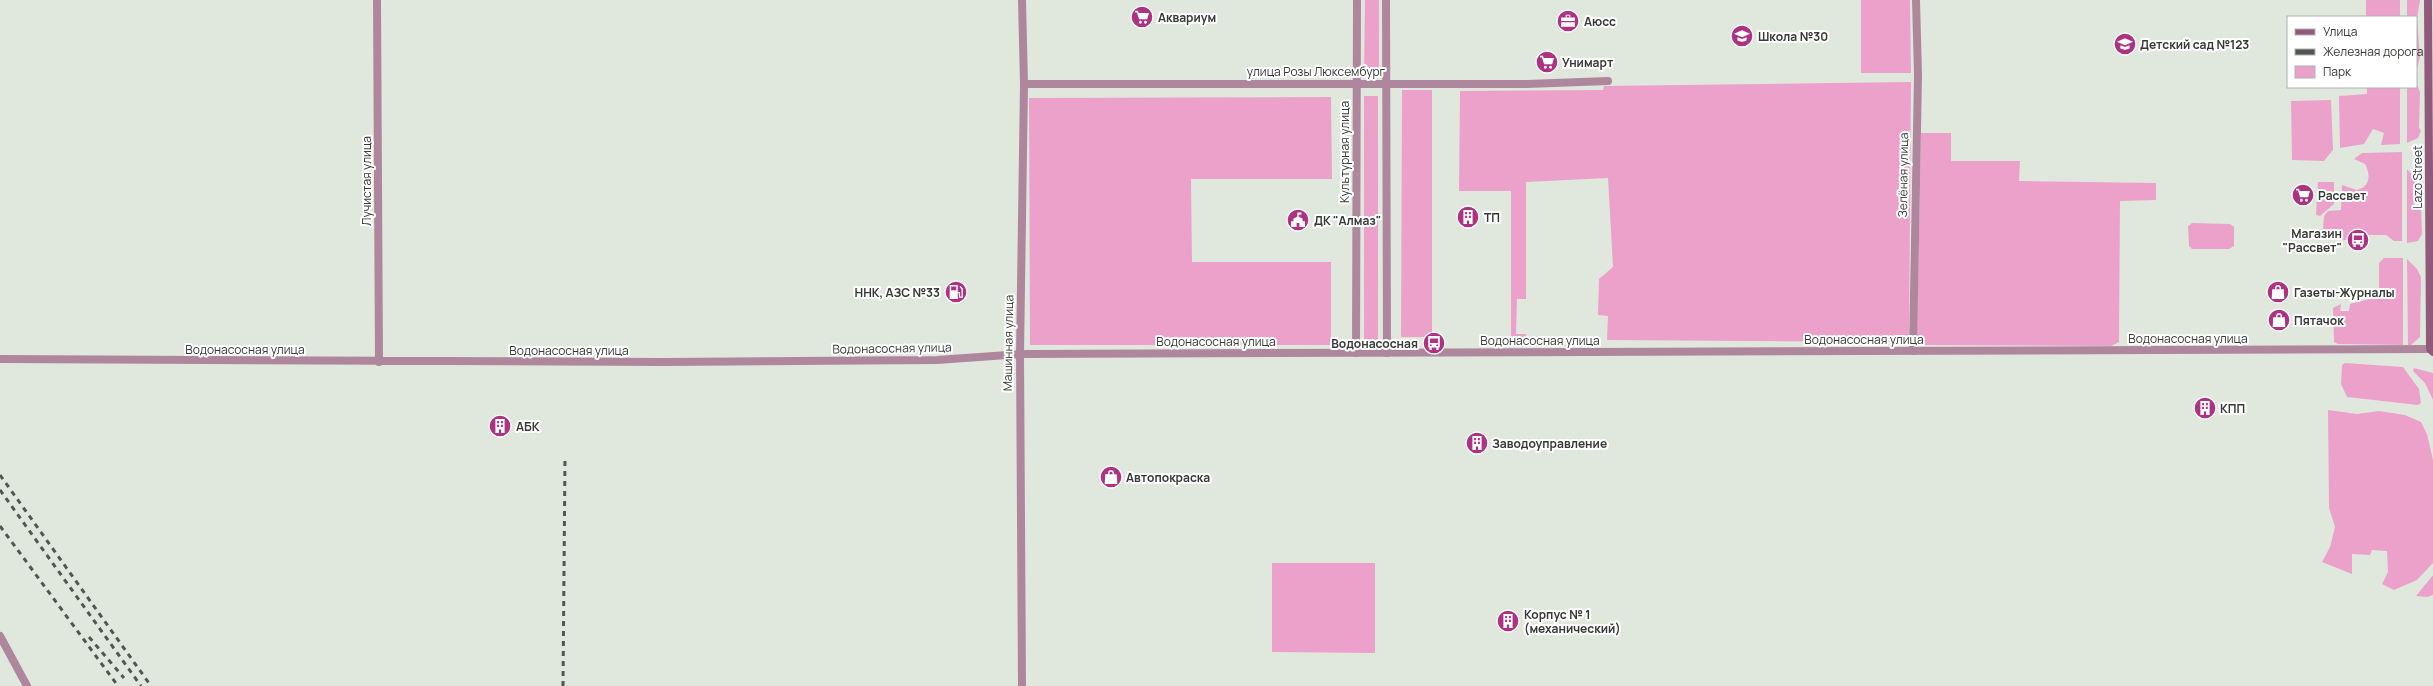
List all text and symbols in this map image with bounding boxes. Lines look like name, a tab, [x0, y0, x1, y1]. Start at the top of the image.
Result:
supermarket icon: Аквариум	[1129, 4, 1155, 30]
office icon: Аюсс	[1555, 8, 1581, 34]
place label: Аквариум	[1158, 9, 1216, 26]
place label: Аюсс	[1584, 13, 1616, 30]
legend	[2287, 16, 2417, 88]
school or university icon: Школа №30	[1729, 23, 1755, 49]
text: Улица	[2323, 23, 2357, 40]
place label: Школа №30	[1758, 28, 1828, 45]
school or university icon: Детский сад №123	[2112, 31, 2138, 57]
place label: Детский сад №123	[2140, 36, 2249, 53]
text: Железная дорога	[2323, 43, 2423, 60]
supermarket icon: Унимарт	[1534, 49, 1560, 75]
place label: Унимарт	[1562, 54, 1614, 71]
street label: улица Розы Люксембург	[1247, 63, 1386, 80]
text: Парк	[2323, 63, 2352, 80]
street label: Культурная улица	[1336, 101, 1353, 203]
street label: Зелёная улица	[1894, 132, 1912, 218]
street label: Лучистая улица	[358, 136, 375, 226]
street label: Lazo Street	[2409, 145, 2426, 209]
supermarket icon: Рассвет	[2290, 182, 2316, 208]
place label: Рассвет	[2318, 187, 2367, 204]
building icon: ТП	[1455, 204, 1481, 230]
public building icon: ДК "Алмаз"	[1285, 207, 1311, 233]
place label: ТП	[1484, 209, 1500, 226]
place label: ДК "Алмаз"	[1314, 212, 1381, 229]
place label: Магазин "Рассвет"	[2282, 225, 2342, 256]
bus stop icon: Магазин "Рассвет"	[2345, 227, 2371, 253]
fuel station icon: ННК, АЗС №33	[943, 279, 969, 305]
shop icon: Газеты-Журналы	[2265, 279, 2291, 305]
place label: ННК, АЗС №33	[854, 284, 940, 301]
place label: Газеты-Журналы	[2294, 284, 2395, 301]
street label: Машинная улица	[999, 295, 1017, 391]
shop icon: Пятачок	[2266, 307, 2292, 333]
place label: Пятачок	[2294, 312, 2344, 329]
bus stop icon: Водонасосная	[1421, 330, 1447, 356]
street label: Водонасосная улица	[2128, 330, 2248, 347]
street label: Водонасосная улица	[1804, 331, 1924, 348]
street label: Водонасосная улица	[1480, 332, 1600, 349]
street label: Водонасосная улица	[1156, 333, 1276, 350]
place label: Водонасосная	[1331, 335, 1418, 352]
street label: Водонасосная улица	[832, 338, 952, 358]
street label: Водонасосная улица	[185, 341, 305, 358]
street label: Водонасосная улица	[509, 342, 629, 359]
building icon: КПП	[2192, 395, 2218, 421]
place label: КПП	[2220, 400, 2245, 417]
building icon: АБК	[487, 413, 513, 439]
place label: АБК	[516, 418, 540, 435]
building icon: Заводоуправление	[1464, 430, 1490, 456]
place label: Заводоуправление	[1492, 435, 1607, 452]
shop icon: Автопокраска	[1098, 464, 1124, 490]
place label: Автопокраска	[1126, 469, 1210, 486]
place label: Корпус № 1 (механический)	[1524, 606, 1621, 637]
building icon: Корпус № 1 (механический)	[1495, 608, 1521, 634]

